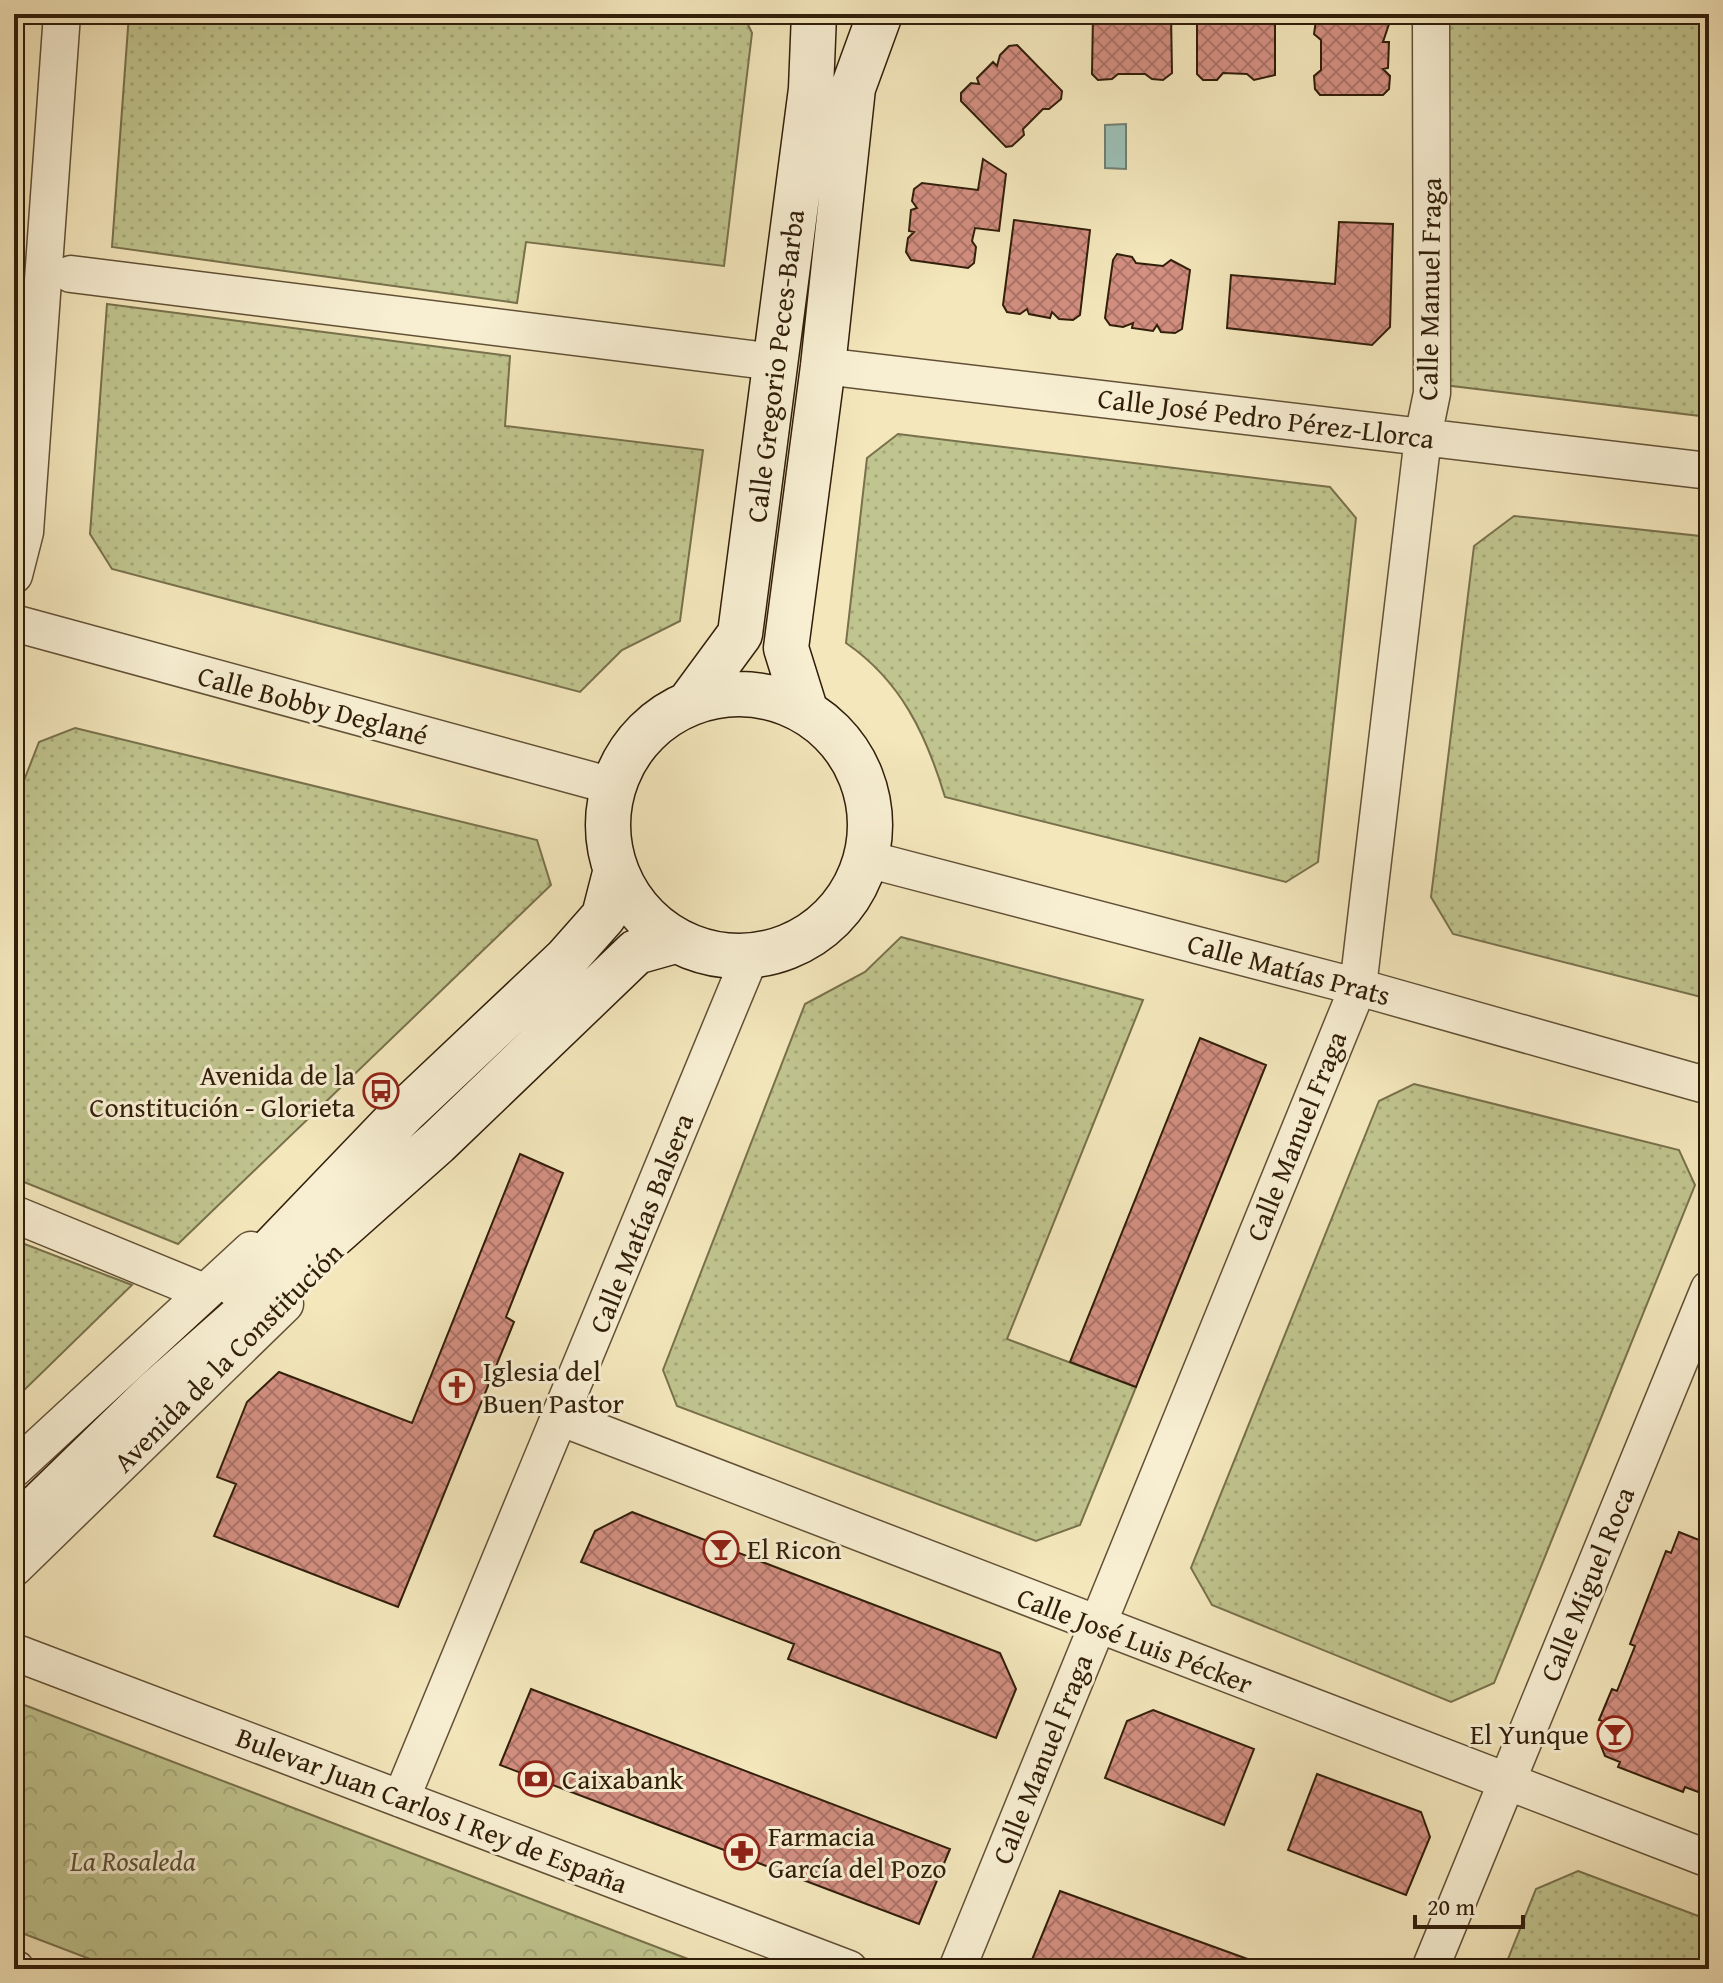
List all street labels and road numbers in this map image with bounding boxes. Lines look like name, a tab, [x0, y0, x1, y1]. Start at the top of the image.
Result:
street label: Calle Manuel Fraga	[1406, 176, 1451, 401]
street label: Calle Gregorio Peces-Barba	[735, 206, 814, 525]
street label: Calle José Pedro Pérez-Llorca	[1096, 377, 1437, 459]
street label: Calle Bobby Deglané	[193, 654, 433, 755]
street label: Calle Matías Prats	[1183, 922, 1395, 1015]
street label: Calle Manuel Fraga	[1235, 1024, 1357, 1247]
street label: Calle Matías Balsera	[578, 1106, 704, 1339]
street label: Avenida de la Constitución	[103, 1232, 352, 1481]
street label: Calle Miguel Roca	[1529, 1480, 1645, 1687]
street label: Calle José Luis Pécker	[1011, 1576, 1259, 1704]
street label: Calle Manuel Fraga	[981, 1647, 1103, 1870]
street label: Bulevar Juan Carlos I Rey de España	[231, 1716, 634, 1903]

